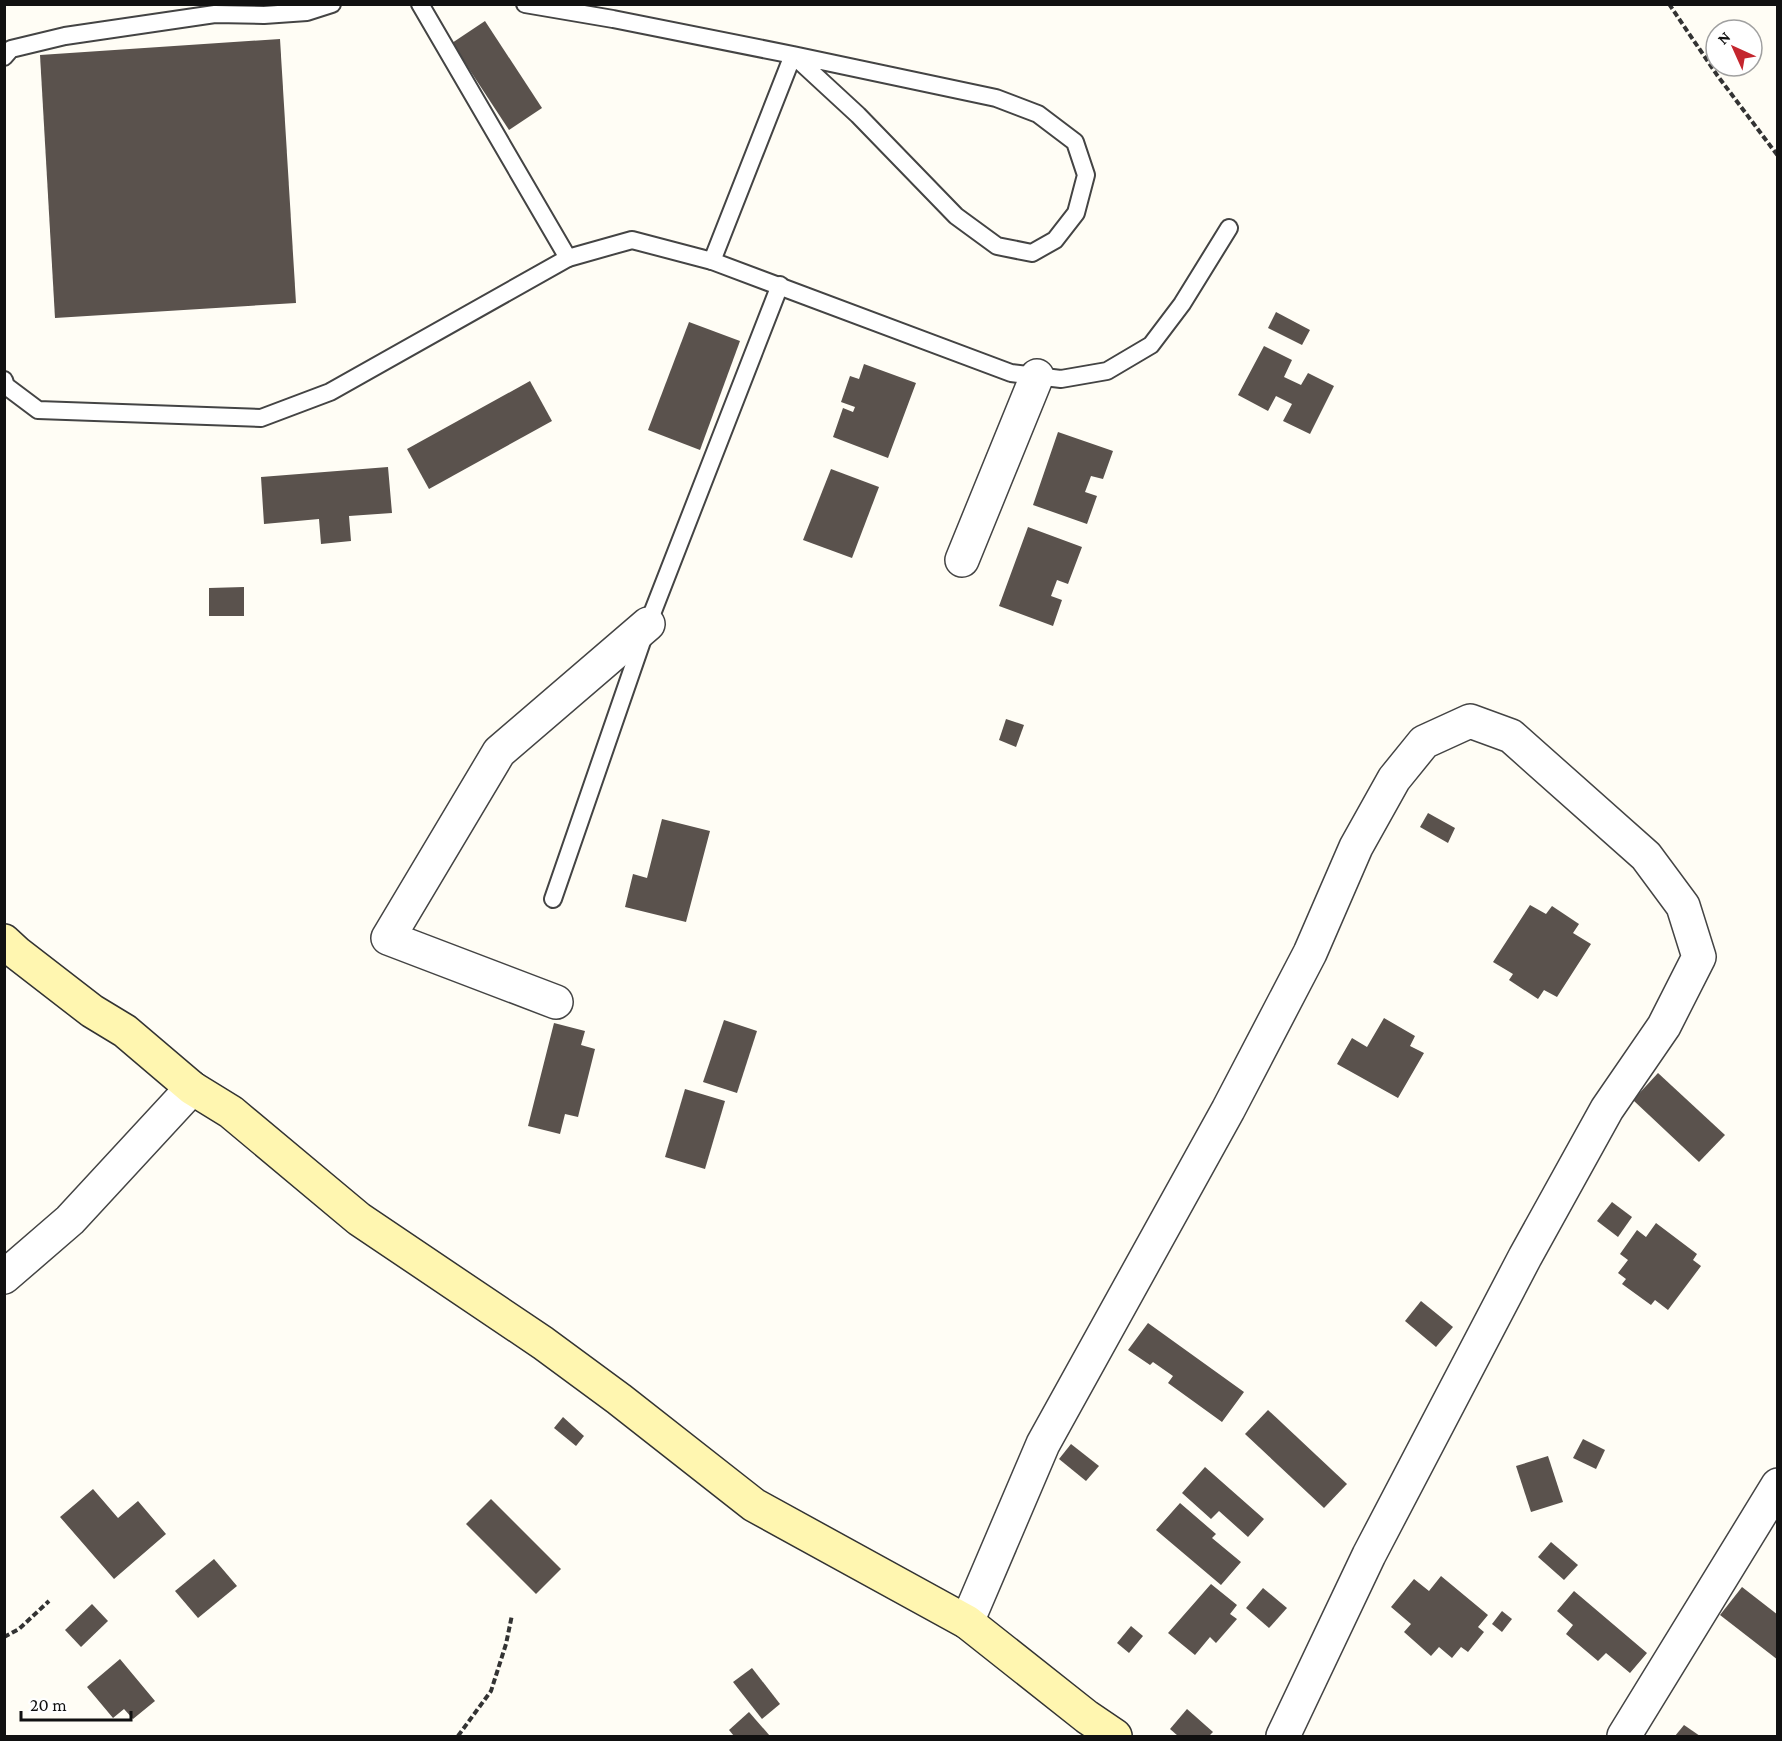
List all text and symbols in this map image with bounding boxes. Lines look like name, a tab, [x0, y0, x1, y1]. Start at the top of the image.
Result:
north arrow	[1704, 18, 1764, 78]
text: N	[1714, 28, 1734, 48]
scale bar	[21, 1684, 130, 1722]
text: 20 m	[30, 1695, 67, 1715]

